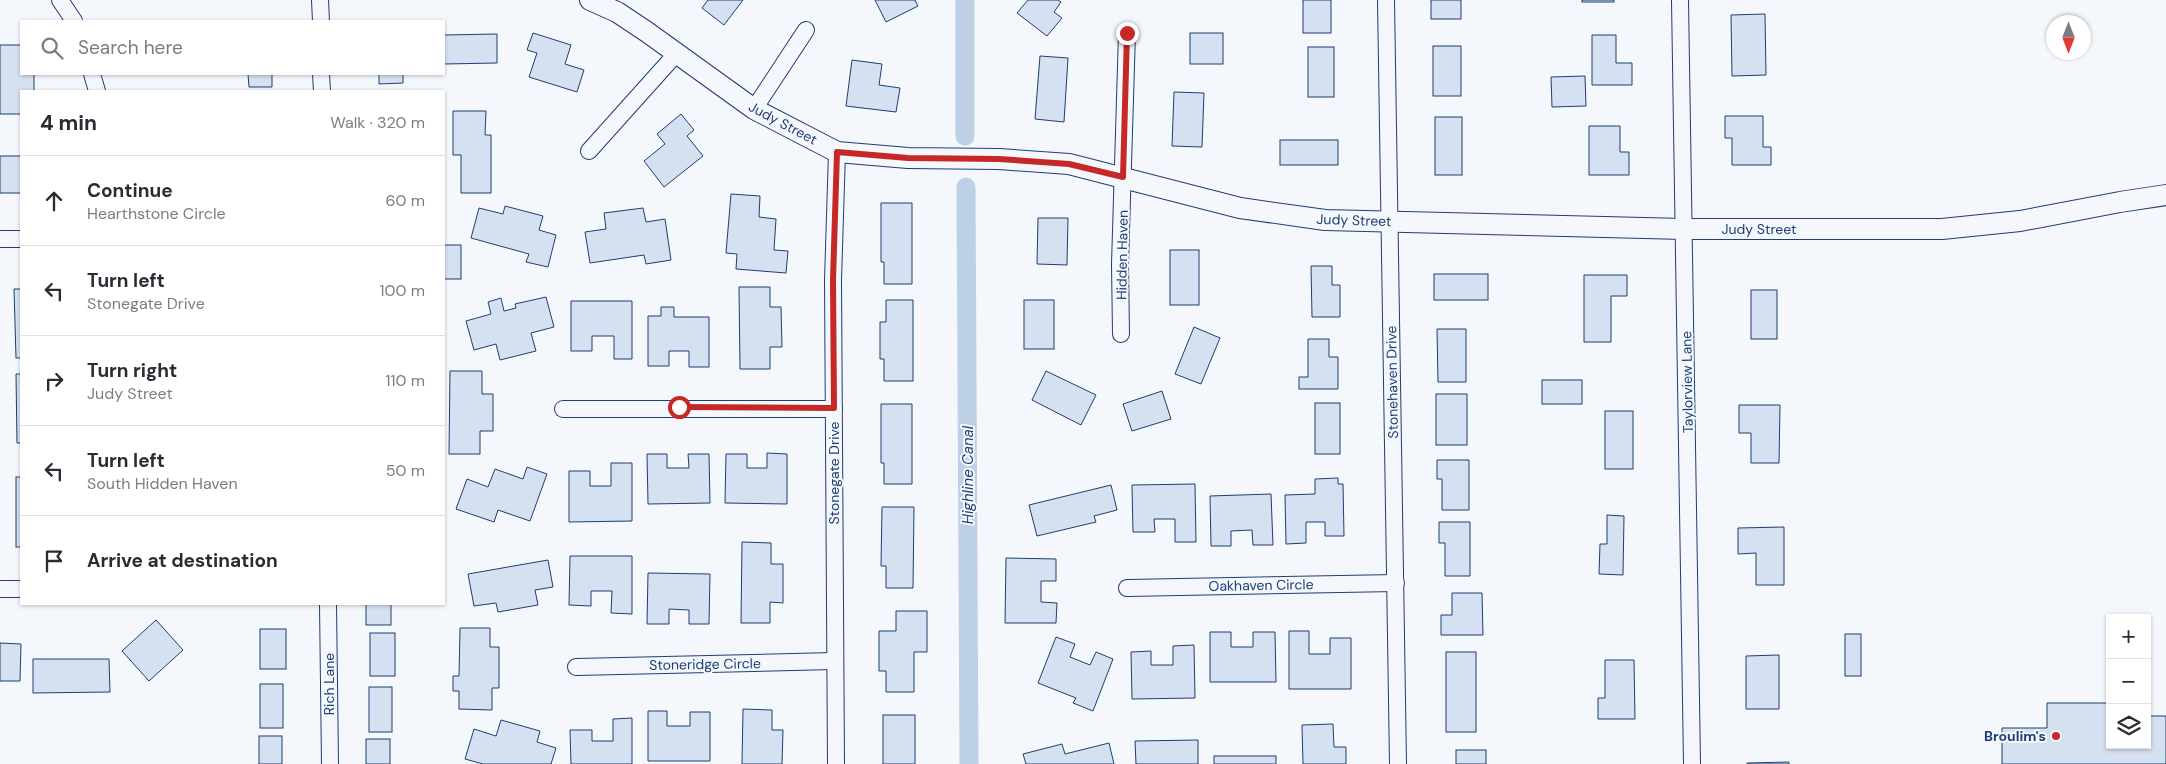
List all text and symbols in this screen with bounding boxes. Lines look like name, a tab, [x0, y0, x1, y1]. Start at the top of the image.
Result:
north arrow	[2046, 15, 2091, 60]
search box	[20, 20, 445, 75]
route end	[1116, 22, 1139, 45]
icon: search	[38, 34, 66, 62]
text: Search here	[78, 35, 183, 60]
street label: Judy Street	[746, 97, 820, 149]
text: 4 min	[40, 109, 97, 137]
text: Walk · 320 m	[330, 112, 425, 133]
text: Continue	[87, 178, 173, 203]
icon: ahead	[40, 187, 68, 215]
text: 60 m	[385, 190, 425, 211]
text: Hearthstone Circle	[87, 203, 226, 224]
street label: Hidden Haven	[1112, 210, 1132, 300]
street label: Judy Street	[1316, 210, 1392, 230]
street label: Judy Street	[1722, 220, 1797, 238]
text: Turn left	[87, 268, 165, 293]
icon: left	[40, 277, 68, 305]
text: 100 m	[380, 280, 425, 301]
text: Stonegate Drive	[87, 293, 205, 314]
street label: Stonehaven Drive	[1382, 325, 1402, 439]
street label: Taylorview Lane	[1677, 331, 1697, 433]
text: Turn right	[87, 358, 177, 383]
icon: right	[40, 367, 68, 395]
text: 110 m	[386, 370, 425, 391]
text: Judy Street	[87, 383, 173, 404]
route start	[668, 396, 691, 419]
street label: Stonegate Drive	[825, 421, 843, 525]
water label: Highline Canal	[958, 425, 978, 524]
text: Turn left	[87, 448, 165, 473]
icon: left	[40, 457, 68, 485]
text: 50 m	[386, 460, 425, 481]
text: South Hidden Haven	[87, 473, 238, 494]
icon: arrive	[40, 547, 68, 575]
text: Arrive at destination	[87, 548, 278, 573]
street label: Oakhaven Circle	[1208, 575, 1314, 595]
map controls	[2106, 614, 2151, 749]
button: +	[2106, 614, 2151, 659]
street label: Rich Lane	[320, 653, 338, 715]
street label: Stoneridge Circle	[649, 654, 761, 674]
button: −	[2106, 659, 2151, 704]
button: layers	[2106, 704, 2151, 749]
place label: Broulim's	[1984, 727, 2046, 745]
marker: Broulim's	[2050, 730, 2062, 742]

